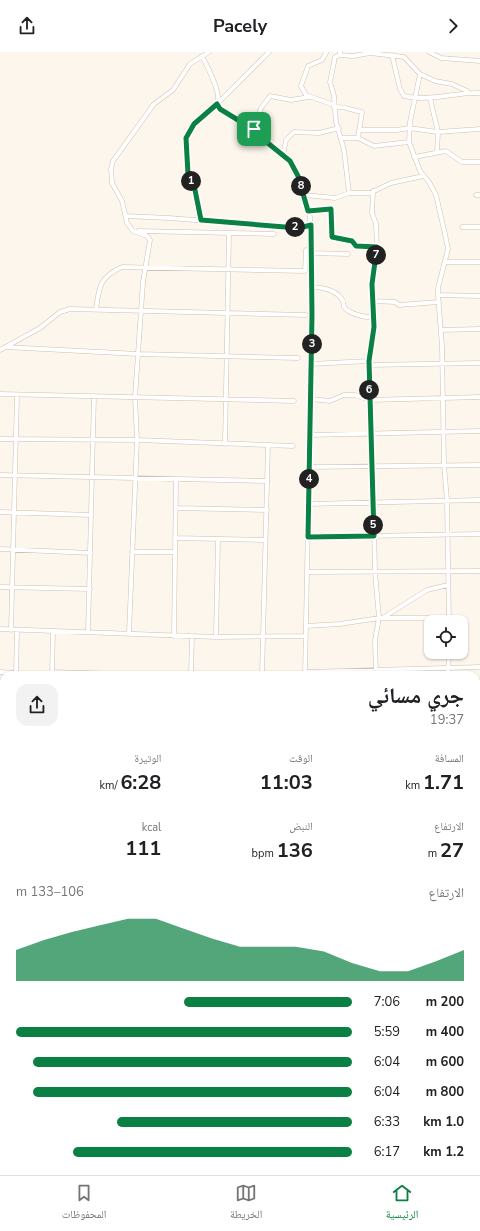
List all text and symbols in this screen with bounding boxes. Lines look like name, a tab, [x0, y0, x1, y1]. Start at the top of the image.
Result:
text: Pacely	[213, 14, 267, 38]
icon: share	[16, 15, 38, 37]
icon: forward	[442, 15, 464, 37]
pin	[237, 112, 271, 146]
icon: arrive	[243, 118, 265, 140]
pin: 1	[181, 171, 201, 191]
text: 1	[188, 173, 194, 188]
pin: 8	[291, 176, 311, 196]
text: 8	[298, 178, 304, 193]
pin: 2	[285, 217, 305, 237]
text: 2	[292, 219, 298, 234]
pin: 7	[366, 245, 386, 265]
text: 7	[373, 247, 379, 262]
pin: 3	[302, 334, 322, 354]
text: 3	[309, 336, 315, 351]
pin: 6	[359, 380, 379, 400]
text: 6	[366, 382, 372, 397]
pin: 4	[299, 469, 319, 489]
text: 4	[306, 471, 312, 486]
pin: 5	[363, 515, 383, 535]
text: 5	[370, 517, 376, 532]
map controls	[424, 615, 468, 659]
button: locate	[424, 615, 468, 659]
text: جري مسائي	[368, 681, 464, 711]
button: share	[16, 684, 58, 726]
text: 19:37	[430, 711, 464, 729]
text: الوتيرة	[135, 751, 161, 766]
text: الوقت	[289, 751, 313, 766]
text: المسافة	[435, 751, 464, 766]
text: 6:28	[120, 769, 161, 796]
text: 11:03	[260, 769, 313, 796]
text: 1.71	[423, 769, 464, 796]
text: /km	[100, 778, 120, 793]
text: km	[405, 778, 423, 793]
text: النبض	[289, 819, 313, 834]
text: الارتفاع	[434, 819, 464, 834]
text: kcal	[142, 820, 161, 835]
text: 111	[125, 835, 161, 862]
text: 136	[277, 837, 313, 864]
text: 27	[440, 837, 464, 864]
text: bpm	[252, 846, 277, 861]
text: m	[428, 846, 440, 861]
text: 106–133 m	[16, 883, 84, 901]
text: الارتفاع	[429, 884, 464, 902]
text: 7:06	[374, 993, 400, 1011]
text: 200 m	[426, 993, 464, 1011]
text: 5:59	[374, 1023, 400, 1041]
text: 400 m	[426, 1023, 464, 1041]
text: 6:04	[374, 1053, 400, 1071]
text: 600 m	[426, 1053, 464, 1071]
text: 6:04	[374, 1083, 400, 1101]
text: 800 m	[426, 1083, 464, 1101]
text: 6:33	[374, 1113, 400, 1131]
text: 1.0 km	[423, 1113, 464, 1131]
text: 6:17	[374, 1143, 400, 1161]
text: 1.2 km	[423, 1143, 464, 1161]
tab: المحفوظات	[62, 1182, 106, 1225]
tab: الخريطة	[230, 1182, 262, 1225]
tab: الرئيسية	[386, 1182, 418, 1225]

